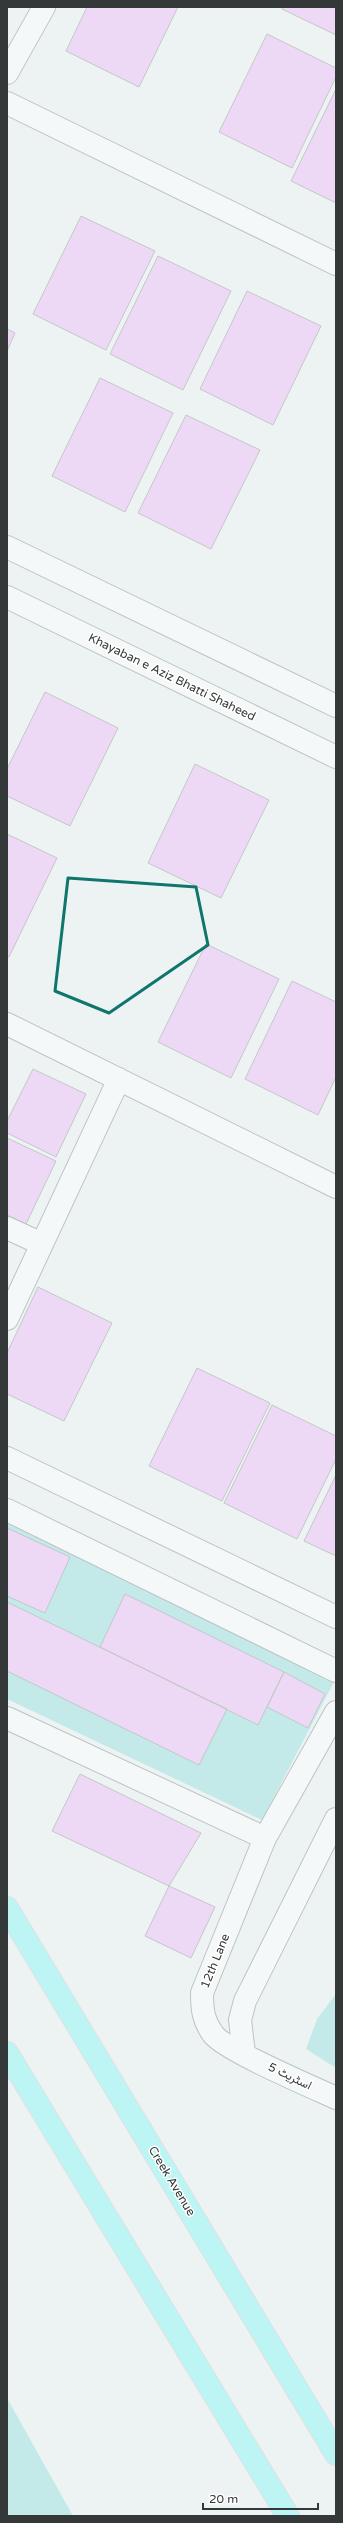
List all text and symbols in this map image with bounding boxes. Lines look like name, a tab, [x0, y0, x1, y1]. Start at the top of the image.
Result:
street label: Khayaban e Aziz Bhatti Shaheed	[86, 630, 258, 724]
street label: 12th Lane	[198, 1931, 232, 1990]
street label: اسٹریٹ 5	[266, 2060, 314, 2093]
street label: Creek Avenue	[146, 2144, 198, 2219]
scale bar	[203, 2485, 318, 2511]
text: 20 m	[209, 2492, 238, 2506]

